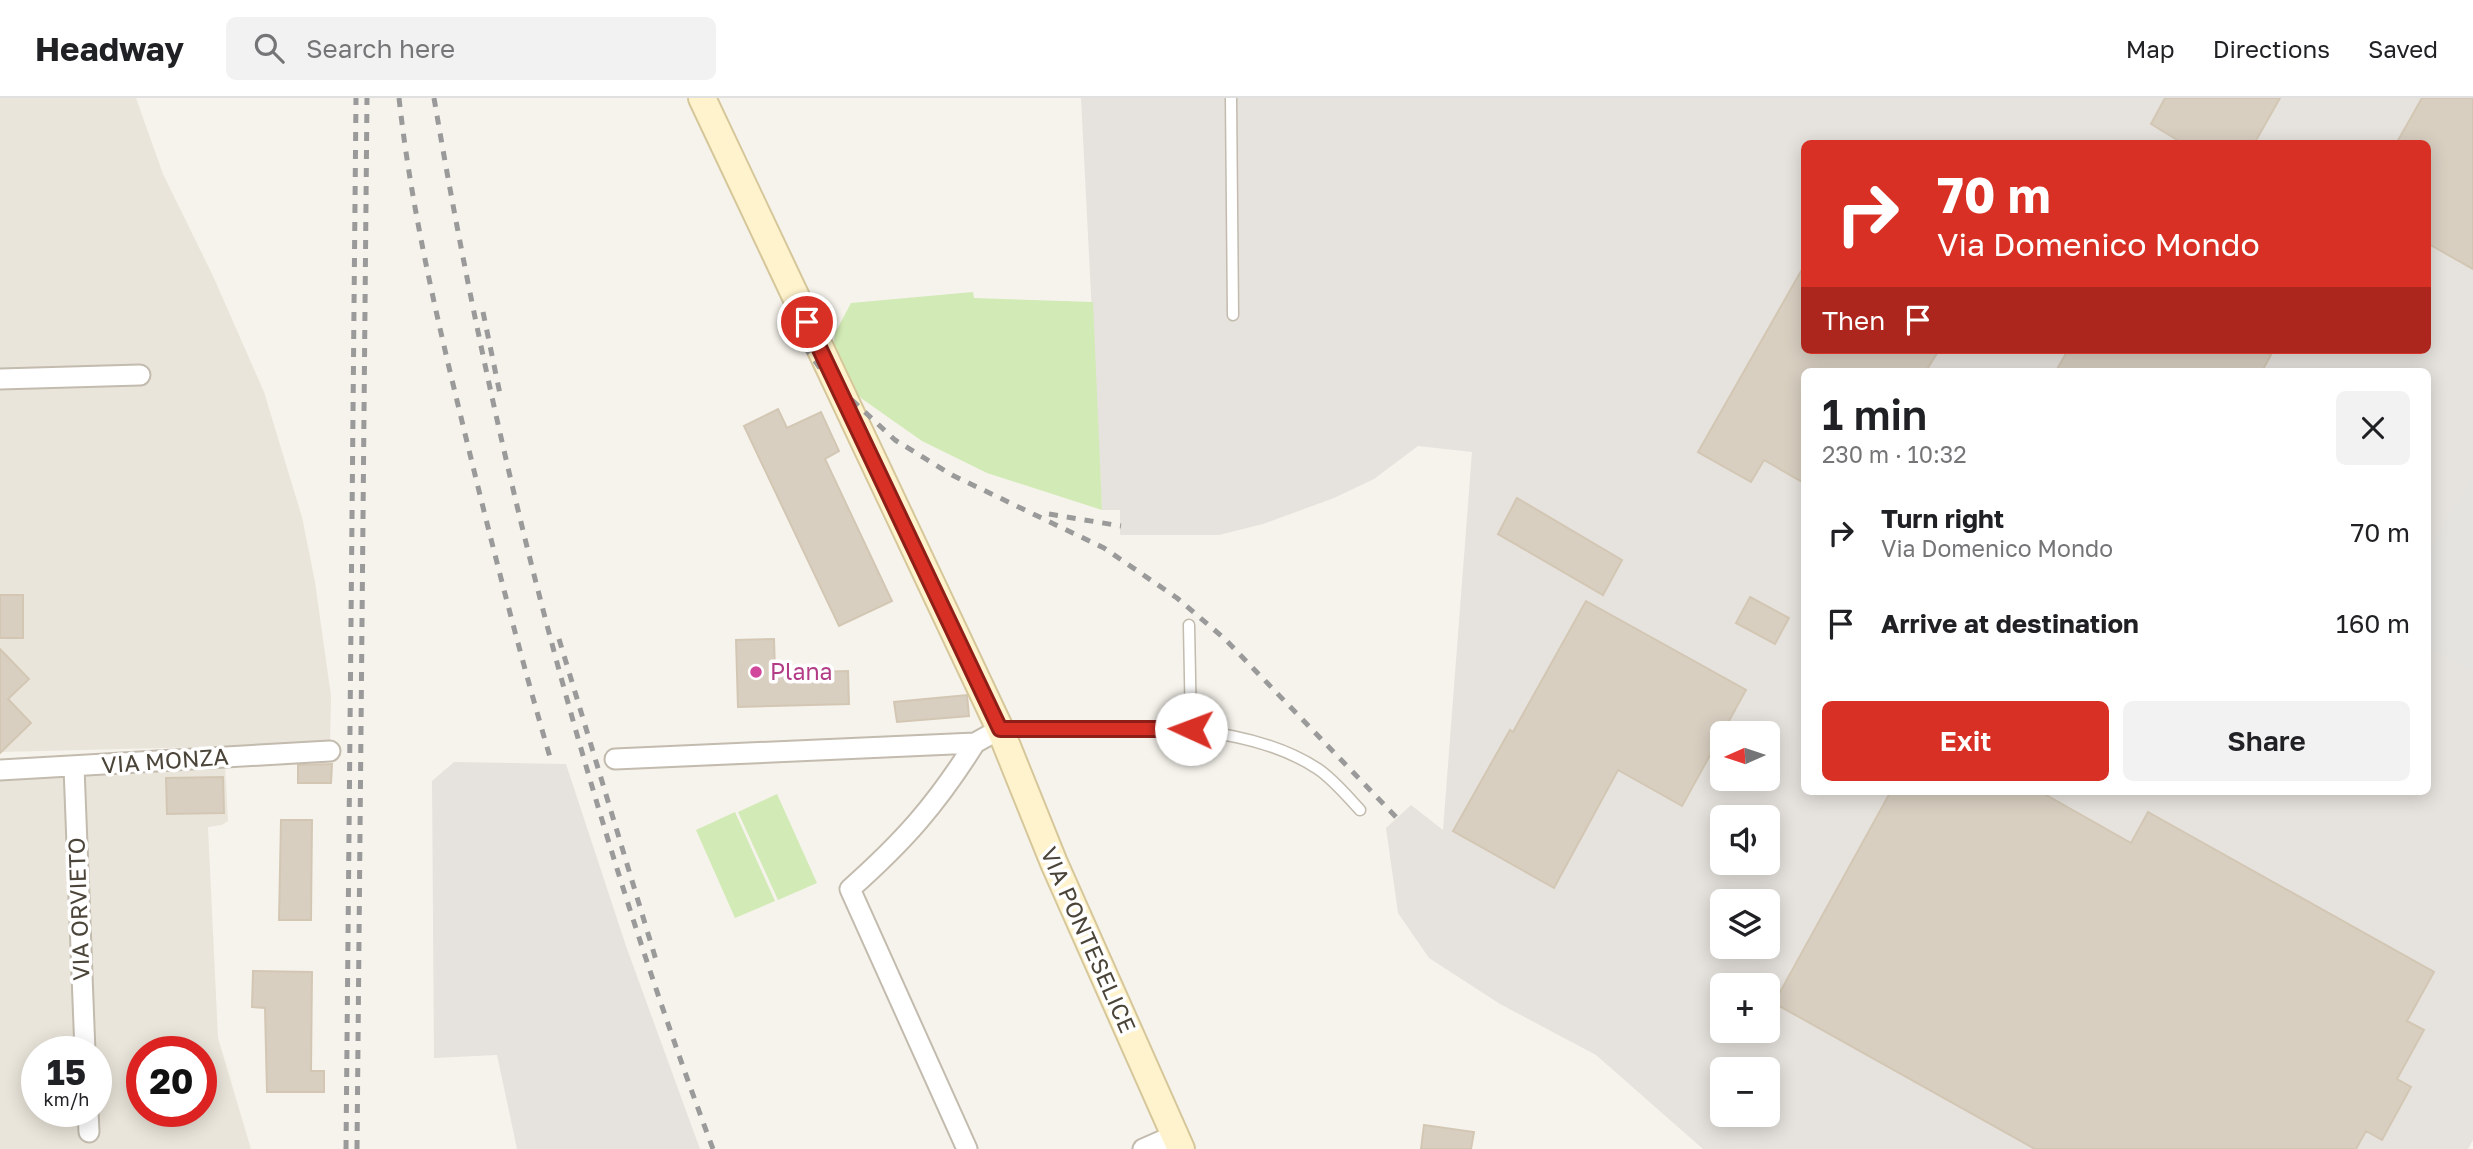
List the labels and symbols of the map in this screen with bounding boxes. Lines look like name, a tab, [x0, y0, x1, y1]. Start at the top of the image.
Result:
pin	[777, 292, 837, 352]
place label: Plana	[770, 657, 833, 685]
marker: Plana	[748, 664, 764, 680]
position arrow	[1154, 692, 1228, 766]
north arrow	[1710, 721, 1780, 791]
street label: VIA MONZA	[100, 742, 229, 778]
street label: VIA ORVIETO	[62, 837, 94, 981]
street label: VIA PONTESELICE	[1035, 842, 1142, 1037]
speed limit sign: 20	[126, 1036, 217, 1127]

